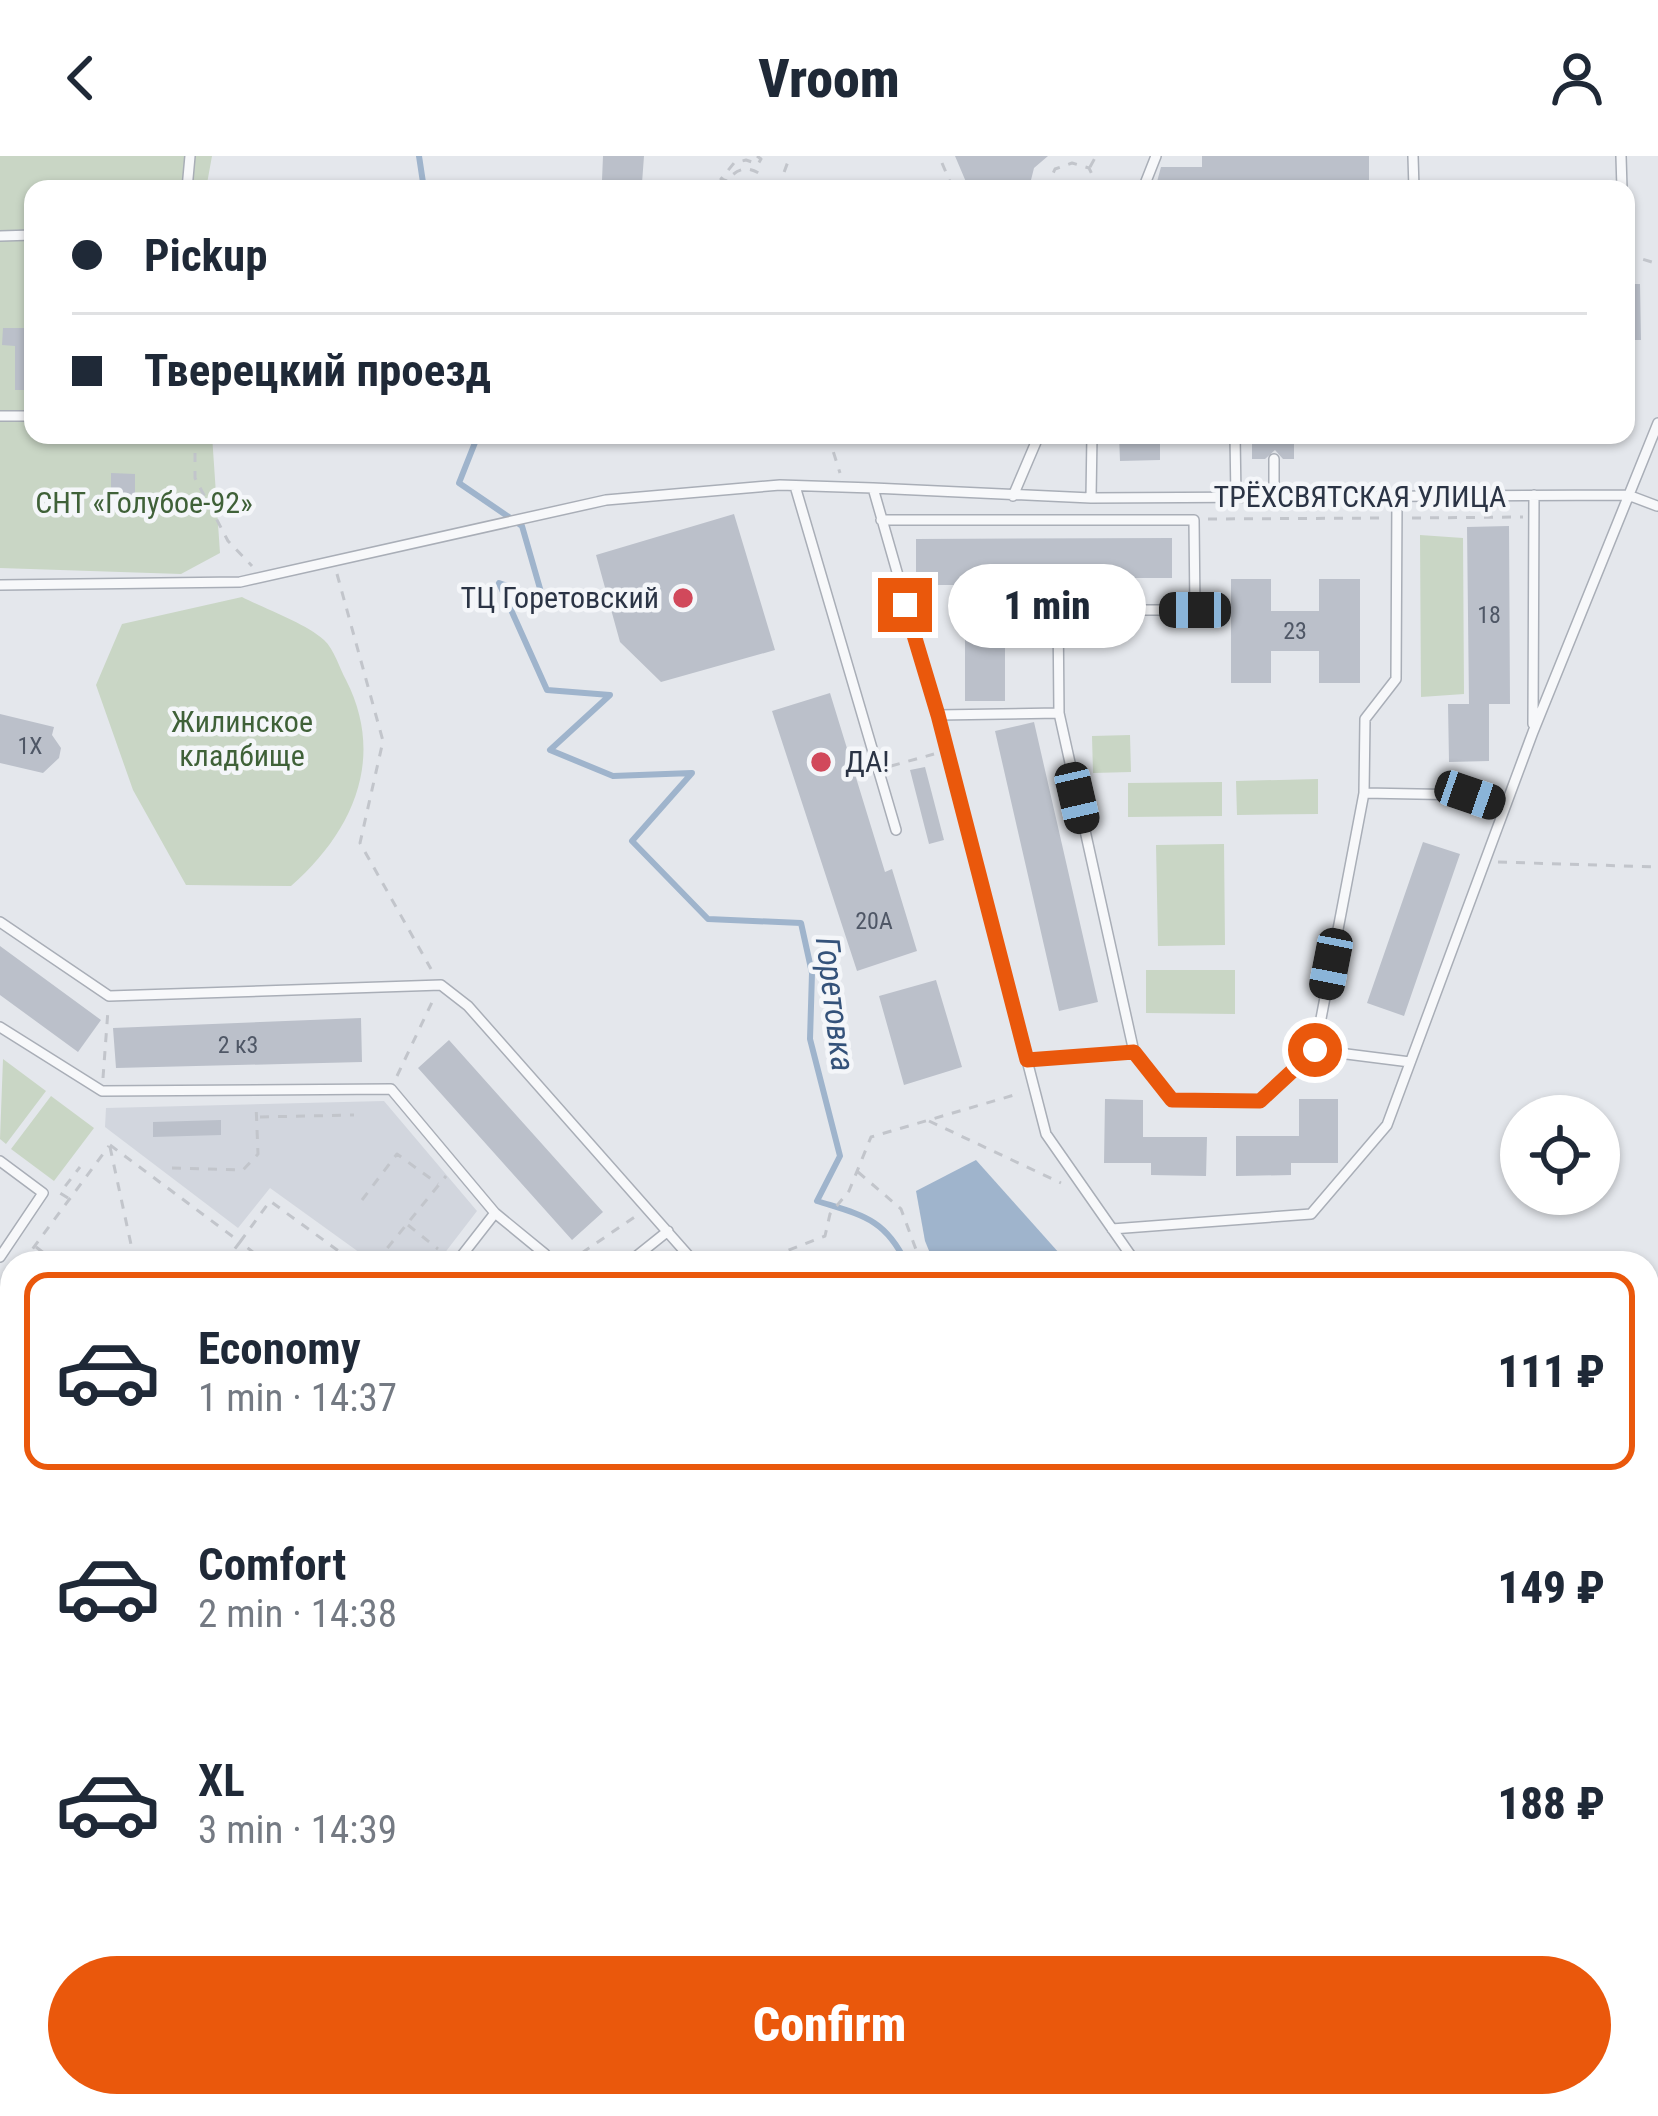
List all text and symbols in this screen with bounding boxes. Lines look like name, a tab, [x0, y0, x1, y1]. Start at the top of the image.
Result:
icon: back	[48, 45, 114, 111]
icon: person	[1544, 45, 1610, 111]
text: Vroom	[758, 47, 900, 110]
text: Pickup	[144, 229, 268, 282]
text: Тверецкий проезд	[144, 344, 491, 397]
street label: ТРЁХСВЯТСКАЯ УЛИЦА	[1214, 479, 1506, 514]
park label: СНТ «Голубое-92»	[35, 485, 253, 520]
callout: 1 min	[947, 563, 1145, 647]
route end	[878, 578, 932, 632]
place label: ТЦ Горетовский	[461, 580, 659, 615]
text: 1 min	[1004, 583, 1090, 629]
marker: ТЦ Горетовский	[670, 585, 696, 611]
car	[1159, 592, 1231, 628]
house number: 18	[1477, 601, 1501, 629]
house number: 23	[1283, 617, 1307, 645]
park label: Жилинское кладбище	[171, 704, 313, 773]
house number: 1Х	[17, 732, 43, 760]
place label: ДА!	[845, 744, 890, 779]
marker: ДА!	[808, 749, 834, 775]
car	[1051, 759, 1103, 837]
car	[1430, 766, 1510, 824]
house number: 20А	[855, 907, 893, 935]
car	[1306, 925, 1356, 1003]
water label: Горетовка	[808, 935, 863, 1073]
route start	[1288, 1023, 1342, 1077]
house number: 2 к3	[218, 1031, 258, 1059]
map controls	[1500, 1095, 1620, 1215]
button: locate	[1500, 1095, 1620, 1215]
icon: car	[54, 1317, 162, 1425]
text: Economy	[198, 1322, 361, 1375]
text: 111 ₽	[1497, 1345, 1605, 1398]
text: 1 min · 14:37	[198, 1375, 397, 1421]
icon: car	[54, 1533, 162, 1641]
text: Comfort	[198, 1538, 346, 1591]
text: 149 ₽	[1497, 1561, 1605, 1614]
text: 2 min · 14:38	[198, 1591, 397, 1637]
icon: car	[54, 1749, 162, 1857]
text: XL	[198, 1754, 245, 1807]
text: 188 ₽	[1497, 1777, 1605, 1830]
text: 3 min · 14:39	[198, 1807, 397, 1853]
button: Confirm	[48, 1956, 1611, 2094]

